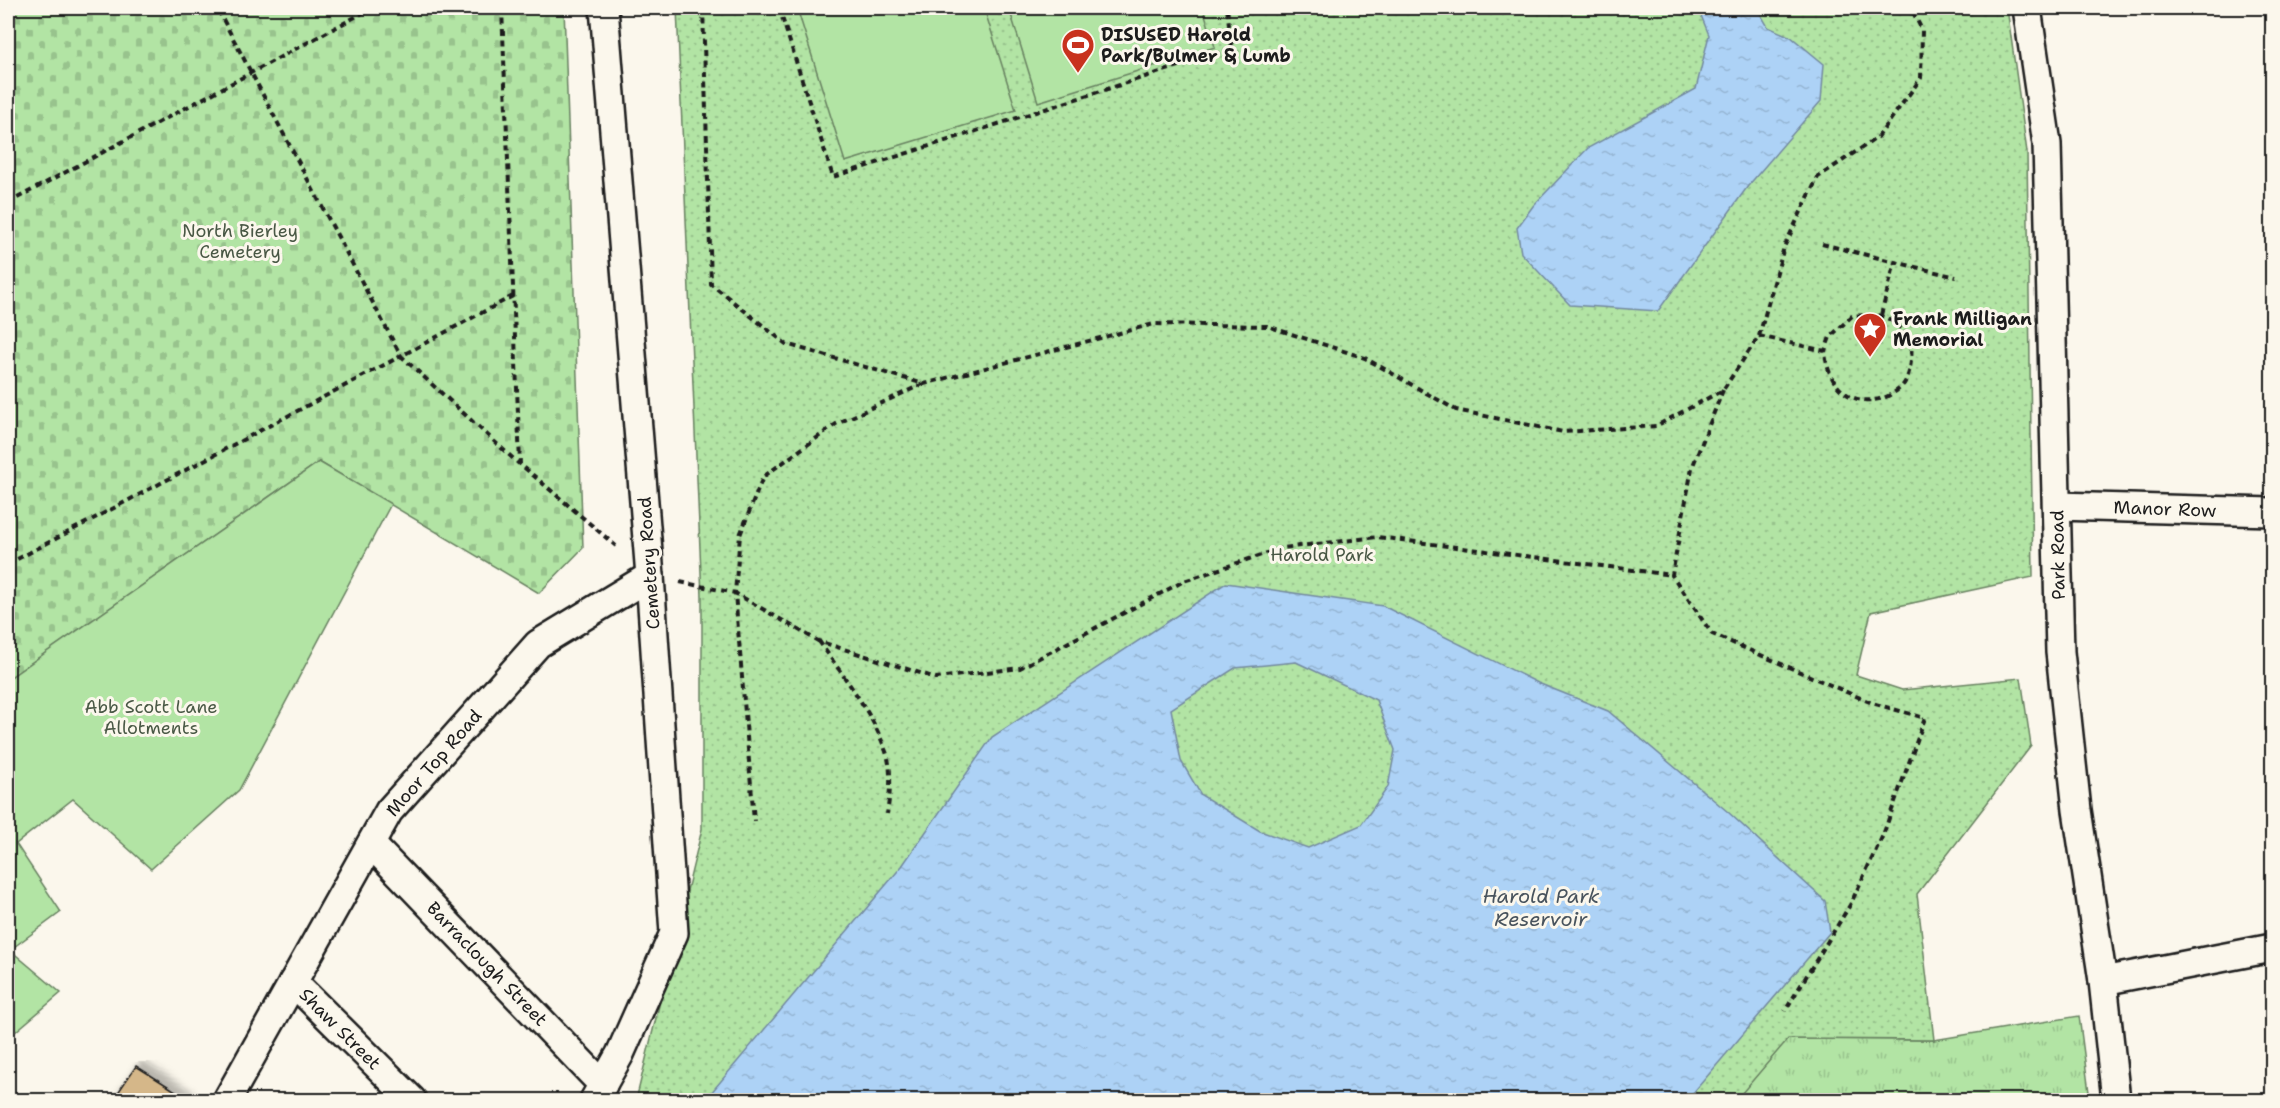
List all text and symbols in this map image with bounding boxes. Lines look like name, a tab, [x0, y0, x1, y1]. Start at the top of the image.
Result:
place label: DISUSED Harold Park/Bulmer & Lumb	[1101, 23, 1291, 68]
sports icon: DISUSED Harold Park/Bulmer & Lumb	[1060, 27, 1096, 74]
park label: North Bierley Cemetery	[182, 219, 298, 264]
place label: Frank Milligan Memorial	[1893, 307, 2032, 352]
place icon: Frank Milligan Memorial	[1852, 311, 1888, 358]
street label: Manor Row	[2113, 495, 2217, 523]
street label: Cemetery Road	[632, 496, 666, 630]
street label: Park Road	[2045, 510, 2071, 600]
park label: Harold Park	[1270, 543, 1374, 567]
park label: Abb Scott Lane Allotments	[84, 695, 218, 740]
street label: Moor Top Road	[381, 704, 487, 822]
water label: Harold Park Reservoir	[1482, 883, 1600, 932]
street label: Barraclough Street	[421, 897, 553, 1031]
street label: Shaw Street	[294, 983, 386, 1075]

